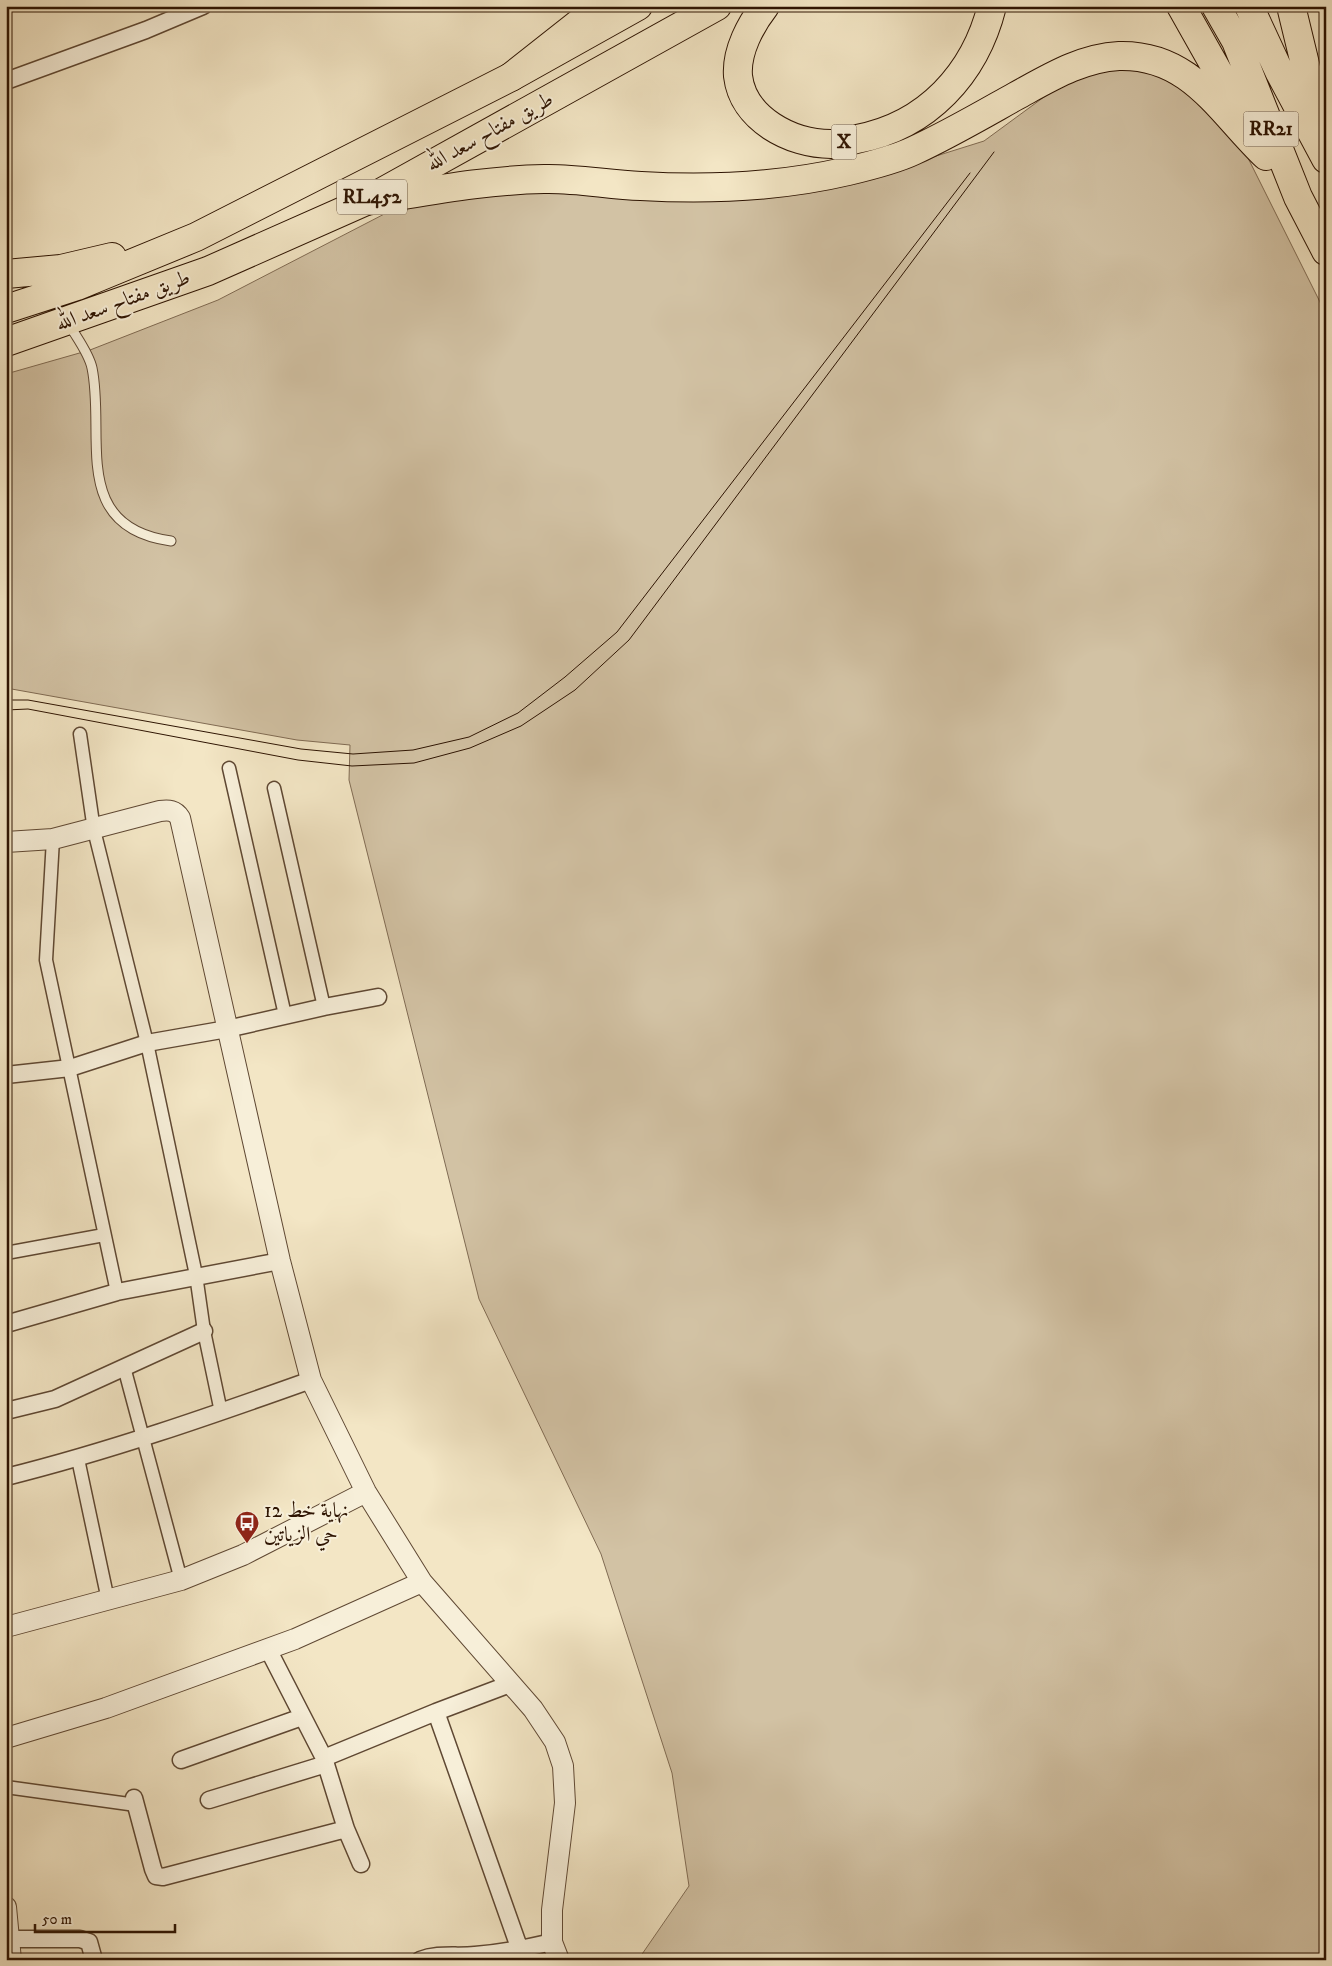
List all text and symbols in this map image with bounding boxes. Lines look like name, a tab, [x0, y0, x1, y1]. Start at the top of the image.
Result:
street label: طريق مفتاح سعد الله	[419, 82, 561, 182]
road number: RR21	[1244, 112, 1298, 146]
road number: X	[832, 124, 856, 160]
road number: RL452	[337, 180, 407, 214]
street label: طريق مفتاح سعد الله	[50, 260, 196, 342]
place label: نهاية خط 12 حي الزياتين	[264, 1498, 348, 1551]
bus stop icon: نهاية خط 12 حي الزياتين	[234, 1510, 260, 1544]
scale bar	[35, 1901, 175, 1933]
text: 50 m	[42, 1910, 72, 1929]

